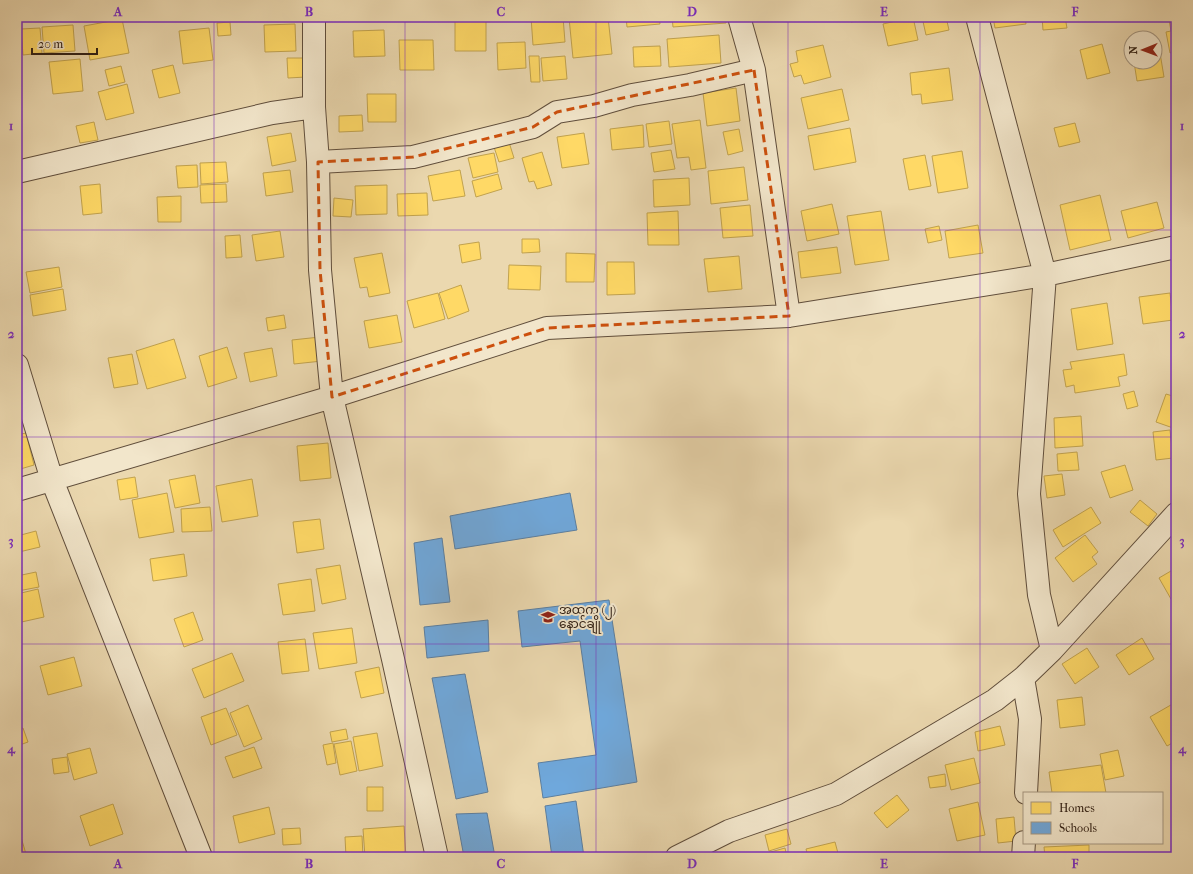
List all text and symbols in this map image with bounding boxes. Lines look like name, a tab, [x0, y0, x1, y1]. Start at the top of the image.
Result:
text: A	[113, 4, 123, 19]
text: B	[305, 4, 314, 19]
text: C	[497, 4, 506, 19]
text: D	[687, 4, 697, 19]
text: E	[880, 4, 888, 19]
text: F	[1071, 4, 1079, 19]
scale bar	[32, 30, 97, 56]
north arrow	[1123, 30, 1163, 70]
text: 20 m	[38, 37, 63, 51]
text: N	[1127, 45, 1140, 54]
text: 1	[9, 118, 14, 133]
text: 1	[1180, 118, 1185, 133]
text: 2	[8, 326, 15, 341]
text: 2	[1179, 326, 1186, 341]
text: 3	[8, 533, 14, 549]
text: 3	[1179, 533, 1185, 549]
place label: အထက (၂) နောင်ချို	[559, 603, 616, 634]
school or university icon: အထက (၂) နောင်ချို	[540, 609, 556, 625]
text: 4	[6, 741, 16, 757]
text: 4	[1177, 741, 1187, 757]
legend	[1023, 792, 1163, 844]
text: Homes	[1059, 801, 1095, 815]
text: Schools	[1059, 821, 1098, 835]
text: A	[113, 856, 123, 871]
text: B	[305, 856, 314, 871]
text: C	[497, 856, 506, 871]
text: D	[687, 856, 697, 871]
text: E	[880, 856, 888, 871]
text: F	[1071, 856, 1079, 871]

